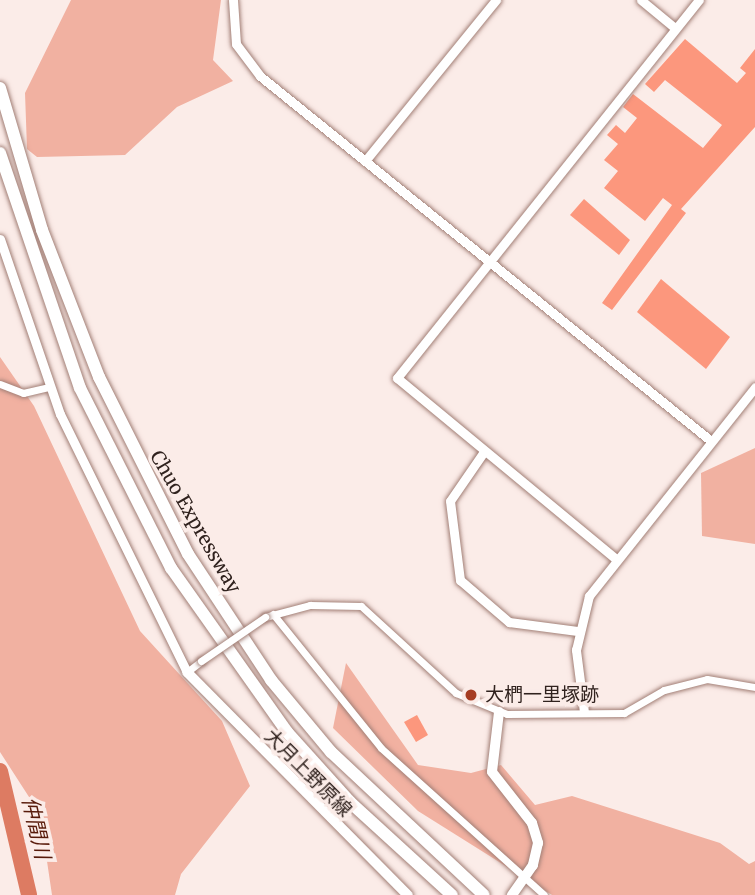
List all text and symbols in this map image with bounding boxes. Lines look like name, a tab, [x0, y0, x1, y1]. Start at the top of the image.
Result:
street label: Chuo Expressway	[145, 447, 245, 597]
place label: 大椚一里塚跡	[485, 684, 599, 706]
marker: 大椚一里塚跡	[463, 687, 479, 703]
street label: 大月上野原線	[260, 725, 356, 821]
water label: 仲間川	[17, 794, 55, 862]

